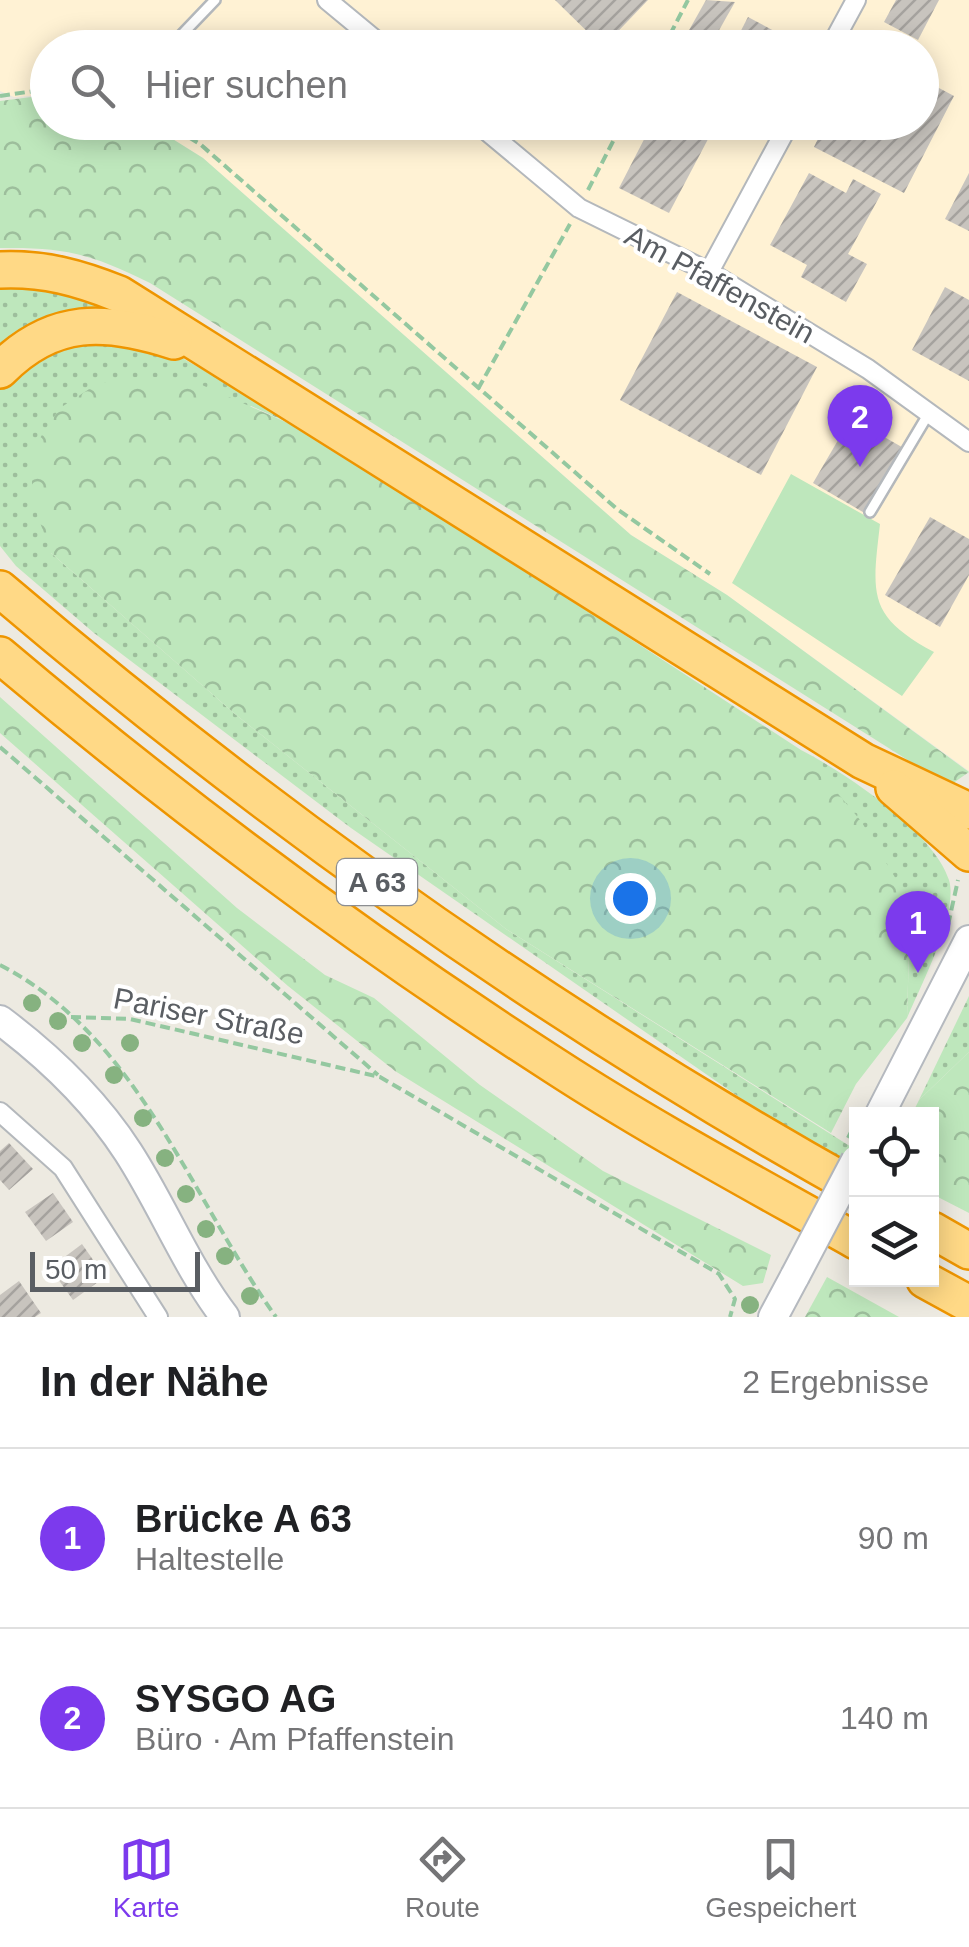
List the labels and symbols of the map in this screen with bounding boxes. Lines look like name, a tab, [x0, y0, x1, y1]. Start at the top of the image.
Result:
street label: Am Pfaffenstein	[620, 218, 820, 350]
pin: 2	[828, 384, 892, 467]
road number: A 63	[337, 859, 417, 905]
your location	[605, 873, 656, 924]
pin: 1	[886, 890, 950, 973]
street label: Pariser Straße	[111, 981, 307, 1051]
scale bar	[30, 1247, 200, 1292]

